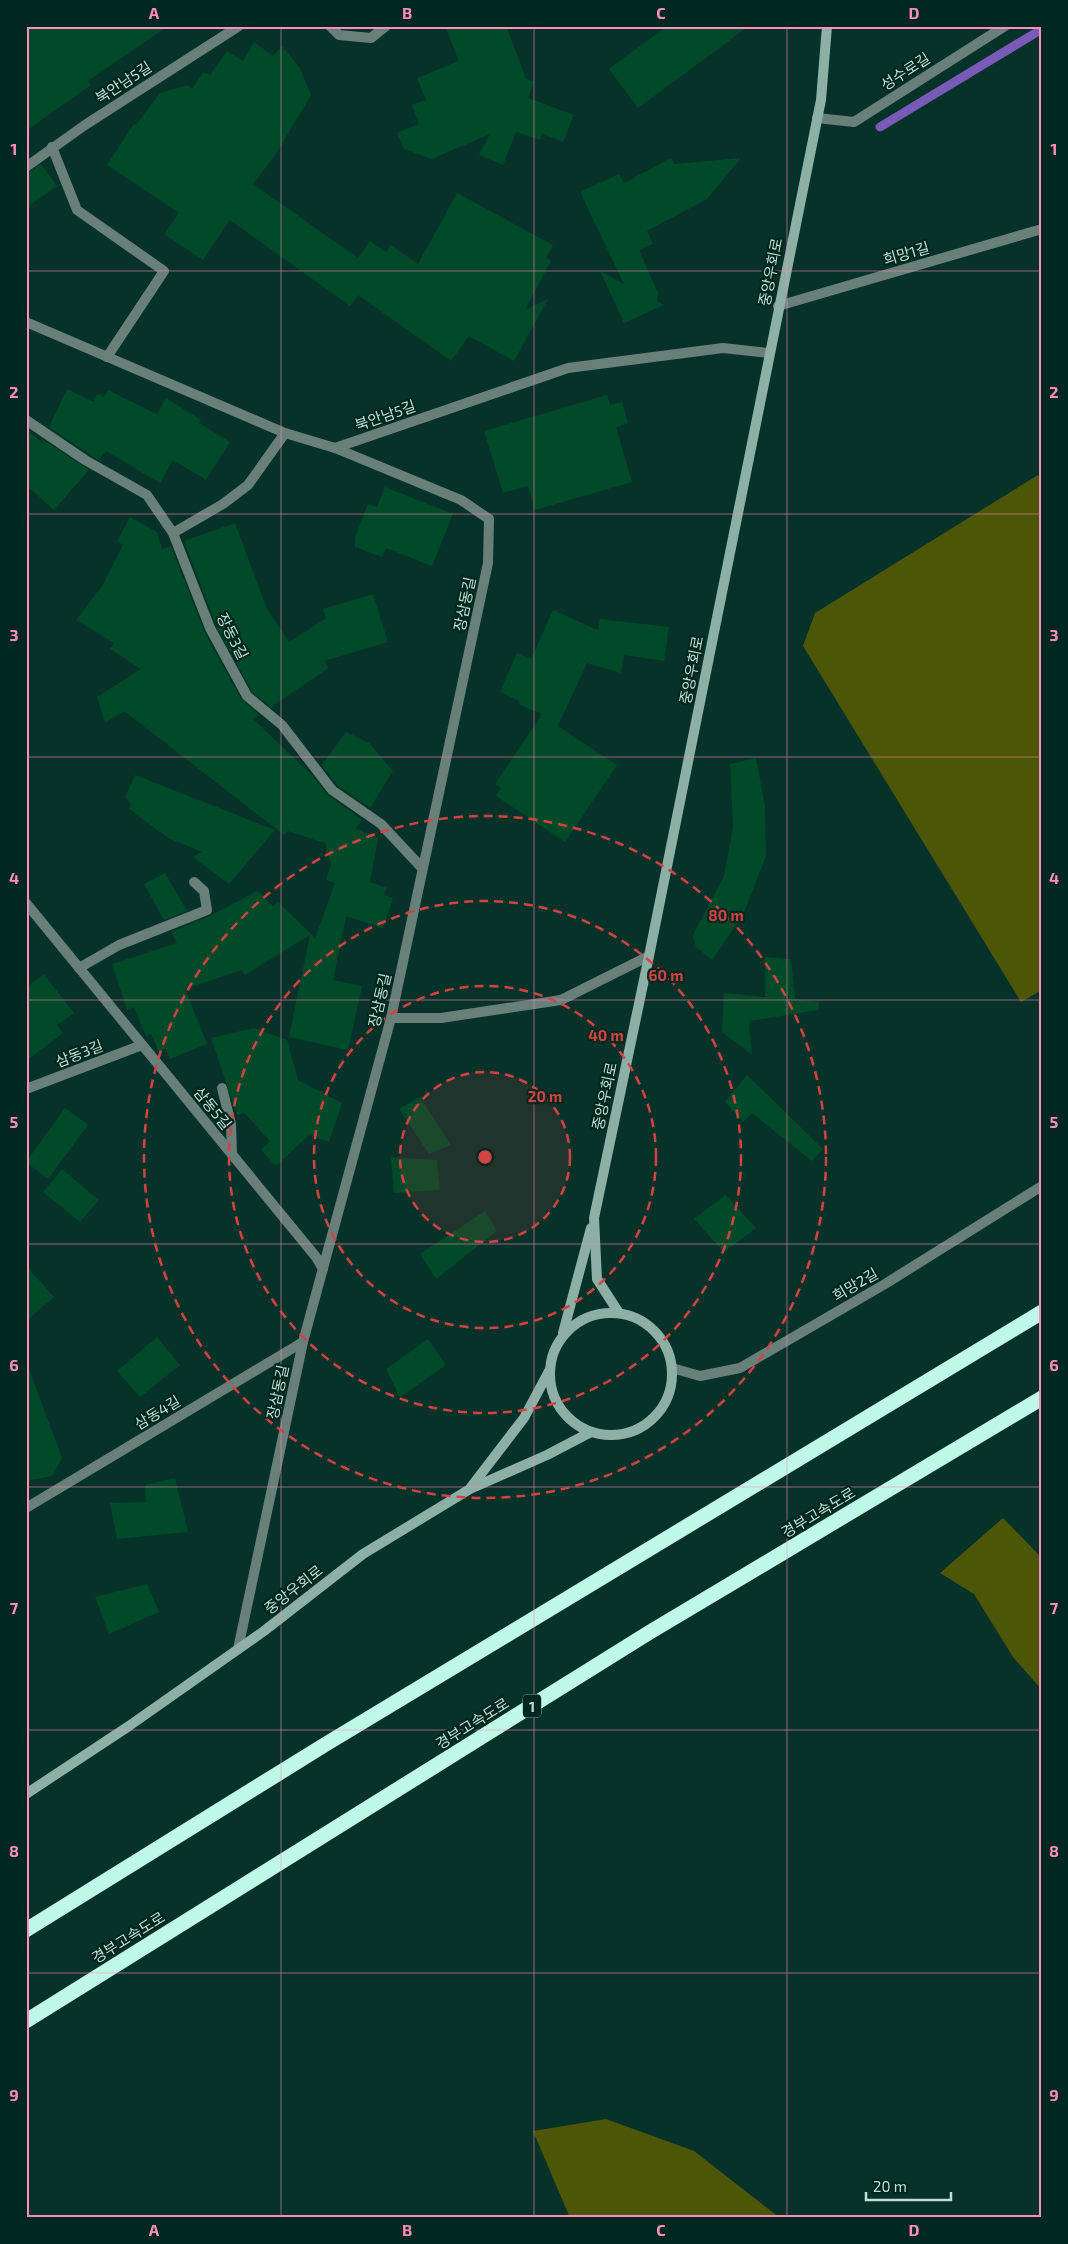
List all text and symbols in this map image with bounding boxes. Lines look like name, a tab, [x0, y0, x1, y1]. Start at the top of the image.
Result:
text: A	[149, 3, 160, 22]
text: B	[402, 3, 412, 22]
text: C	[656, 3, 666, 22]
text: D	[909, 3, 920, 22]
street label: 성수로길	[877, 48, 933, 94]
street label: 북안남5길	[92, 57, 154, 107]
text: 1	[11, 139, 17, 158]
text: 1	[1051, 139, 1057, 158]
street label: 중앙우회로	[755, 236, 785, 308]
street label: 희망1길	[881, 238, 931, 268]
text: 2	[9, 382, 19, 401]
text: 2	[1049, 382, 1059, 401]
street label: 북안남5길	[352, 396, 418, 434]
street label: 장삼동길	[449, 575, 479, 633]
street label: 장동3길	[214, 610, 252, 662]
text: 3	[9, 625, 19, 644]
text: 3	[1049, 625, 1059, 644]
street label: 중앙우회로	[676, 634, 706, 706]
text: 4	[9, 868, 19, 887]
text: 4	[1049, 868, 1059, 887]
text: 80 m	[708, 906, 744, 924]
text: 60 m	[649, 966, 683, 984]
street label: 장삼동길	[364, 971, 394, 1029]
text: 40 m	[588, 1026, 624, 1044]
street label: 삼동3길	[53, 1036, 105, 1070]
street label: 중앙우회로	[588, 1060, 620, 1132]
street label: 삼동5길	[190, 1083, 236, 1133]
text: 20 m	[528, 1087, 562, 1105]
text: 5	[10, 1112, 19, 1131]
text: 5	[1050, 1112, 1059, 1131]
centre of rings	[476, 1148, 494, 1166]
street label: 희망2길	[829, 1264, 881, 1304]
text: 6	[9, 1355, 19, 1374]
text: 6	[1049, 1355, 1059, 1374]
street label: 장삼동길	[262, 1363, 292, 1421]
street label: 삼동4길	[131, 1391, 183, 1433]
street label: 경부고속도로	[778, 1483, 858, 1541]
street label: 중앙우회로	[260, 1561, 326, 1617]
text: 7	[10, 1598, 19, 1617]
text: 7	[1050, 1598, 1059, 1617]
street label: 경부고속도로	[432, 1693, 512, 1753]
road number: 1	[523, 1694, 541, 1718]
text: 8	[9, 1841, 19, 1860]
text: 8	[1049, 1841, 1059, 1860]
street label: 경부고속도로	[88, 1907, 168, 1967]
text: 9	[9, 2085, 19, 2104]
text: 9	[1049, 2085, 1059, 2104]
scale bar	[866, 2169, 950, 2201]
text: 20 m	[873, 2177, 907, 2195]
text: A	[149, 2220, 160, 2239]
text: B	[402, 2220, 412, 2239]
text: C	[656, 2220, 666, 2239]
text: D	[909, 2220, 920, 2239]

